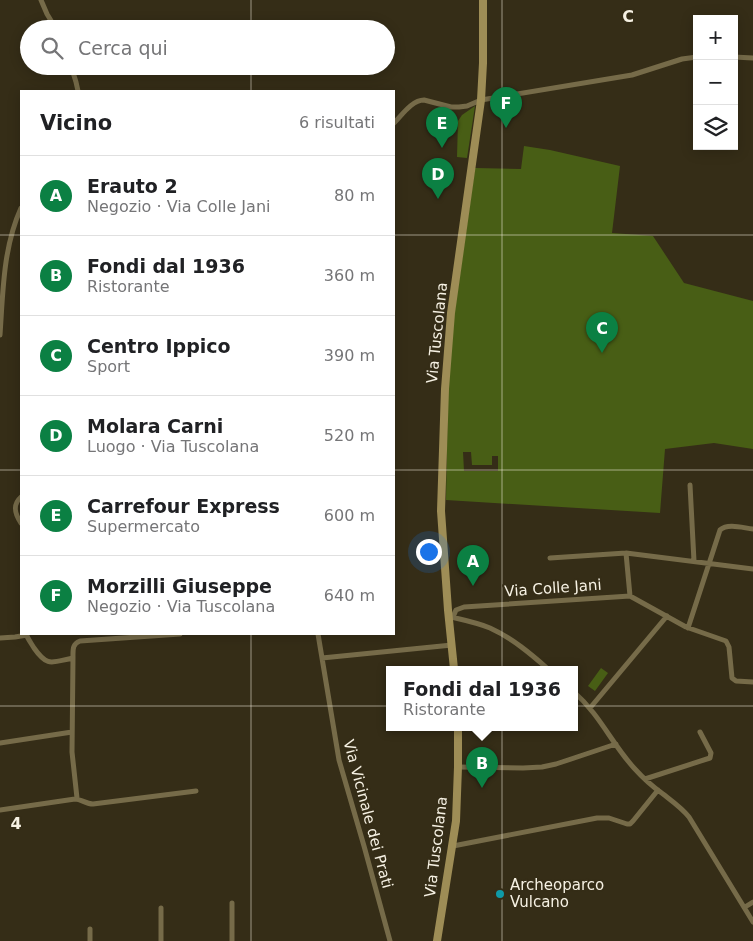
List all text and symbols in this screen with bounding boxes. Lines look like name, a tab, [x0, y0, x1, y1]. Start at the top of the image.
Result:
text: C	[622, 7, 634, 26]
map controls	[693, 15, 738, 150]
button: +	[693, 15, 738, 60]
search box	[20, 20, 395, 75]
icon: search	[38, 34, 66, 62]
text: Cerca qui	[78, 37, 168, 59]
button: −	[693, 60, 738, 105]
pin: F	[490, 87, 522, 128]
button: layers	[693, 105, 738, 150]
pin: E	[426, 107, 458, 148]
text: Vicino	[40, 111, 112, 135]
text: 6 risultati	[299, 113, 375, 132]
pin: D	[422, 158, 454, 199]
text: Erauto 2	[87, 175, 178, 197]
text: A	[50, 186, 62, 205]
text: 80 m	[334, 186, 375, 205]
text: Negozio · Via Colle Jani	[87, 197, 270, 216]
text: Fondi dal 1936	[87, 255, 245, 277]
text: B	[50, 266, 62, 285]
text: 360 m	[324, 266, 375, 285]
text: Ristorante	[87, 277, 170, 296]
street label: Via Tuscolana	[423, 281, 451, 385]
pin: C	[586, 312, 618, 353]
text: Centro Ippico	[87, 335, 231, 357]
text: C	[50, 346, 62, 365]
text: 390 m	[324, 346, 375, 365]
text: Sport	[87, 357, 130, 376]
text: Molara Carni	[87, 415, 223, 437]
text: D	[49, 426, 63, 445]
text: 520 m	[324, 426, 375, 445]
text: Luogo · Via Tuscolana	[87, 437, 259, 456]
text: Carrefour Express	[87, 495, 280, 517]
text: E	[51, 506, 61, 525]
text: 600 m	[324, 506, 375, 525]
text: Supermercato	[87, 517, 200, 536]
your location	[416, 539, 442, 565]
pin: A	[457, 545, 489, 586]
text: Morzilli Giuseppe	[87, 575, 272, 597]
street label: Via Colle Jani	[504, 576, 602, 600]
text: F	[51, 586, 61, 605]
text: 640 m	[324, 586, 375, 605]
text: Negozio · Via Tuscolana	[87, 597, 275, 616]
popup	[386, 666, 578, 731]
text: Fondi dal 1936	[403, 678, 561, 700]
text: Ristorante	[403, 700, 486, 719]
street label: Via Vicinale dei Prati	[339, 738, 397, 890]
pin: B	[466, 747, 498, 788]
street label: Via Tuscolana	[421, 795, 451, 899]
text: 4	[10, 814, 22, 833]
place label: Archeoparco Vulcano	[510, 876, 604, 911]
marker: Archeoparco Vulcano	[494, 888, 506, 900]

